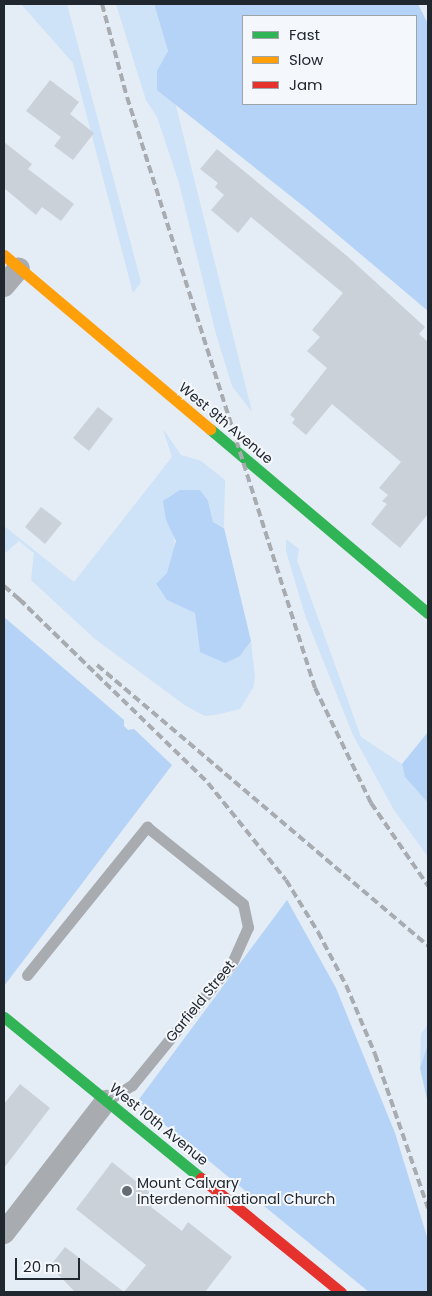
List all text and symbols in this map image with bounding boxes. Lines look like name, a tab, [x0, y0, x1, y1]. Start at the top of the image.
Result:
legend	[242, 15, 417, 105]
text: Fast	[289, 24, 320, 45]
text: Slow	[289, 49, 323, 70]
text: Jam	[289, 74, 323, 95]
street label: West 9th Avenue	[176, 379, 276, 467]
street label: Garfield Street	[162, 957, 238, 1045]
street label: West 10th Avenue	[106, 1079, 212, 1169]
place label: Mount Calvary Interdenominational Church	[137, 1175, 335, 1208]
marker: Mount Calvary Interdenominational Church	[121, 1185, 133, 1197]
scale bar	[18, 1248, 82, 1280]
text: 20 m	[23, 1256, 61, 1277]

